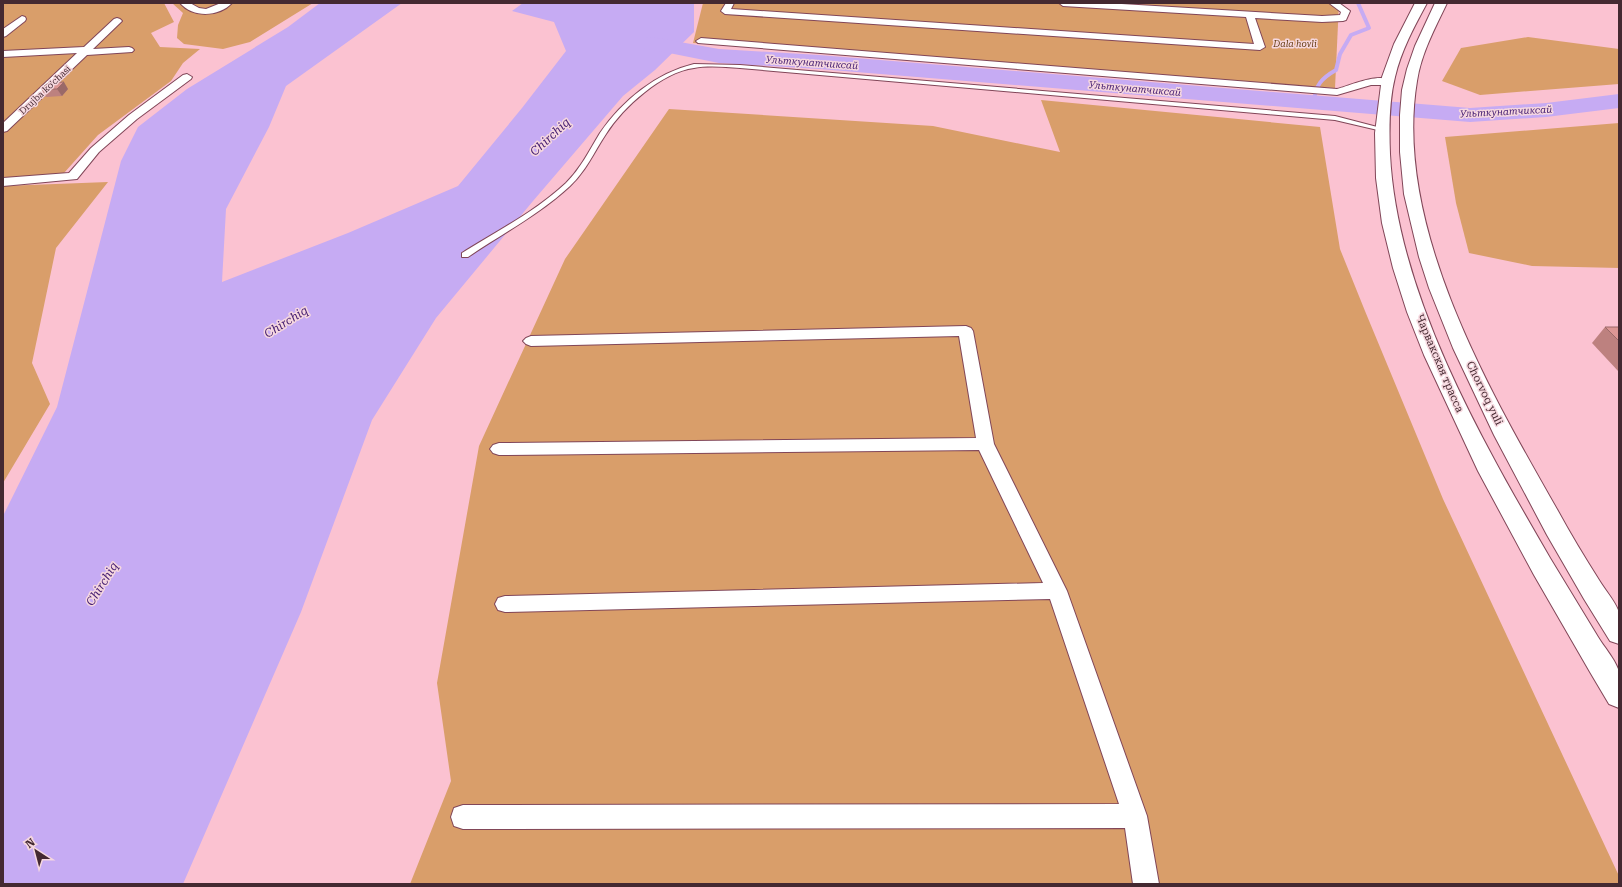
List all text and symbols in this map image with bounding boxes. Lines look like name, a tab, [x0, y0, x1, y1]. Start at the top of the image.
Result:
park label: Dala hovli	[1272, 39, 1317, 49]
water label: Ульткунатчиксай	[765, 54, 859, 71]
street label: Drujba ko'chasi	[17, 63, 73, 116]
water label: Ульткунатчиксай	[1088, 79, 1182, 98]
water label: Ульткунатчиксай	[1460, 104, 1553, 119]
water label: Chirchiq	[527, 115, 573, 159]
water label: Chirchiq	[262, 303, 310, 341]
street label: Чарвакская трасса	[1413, 312, 1466, 414]
street label: Chorvoq yuli	[1463, 359, 1506, 428]
water label: Chirchiq	[83, 560, 121, 608]
north arrow	[16, 831, 56, 871]
text: N	[23, 835, 38, 851]

